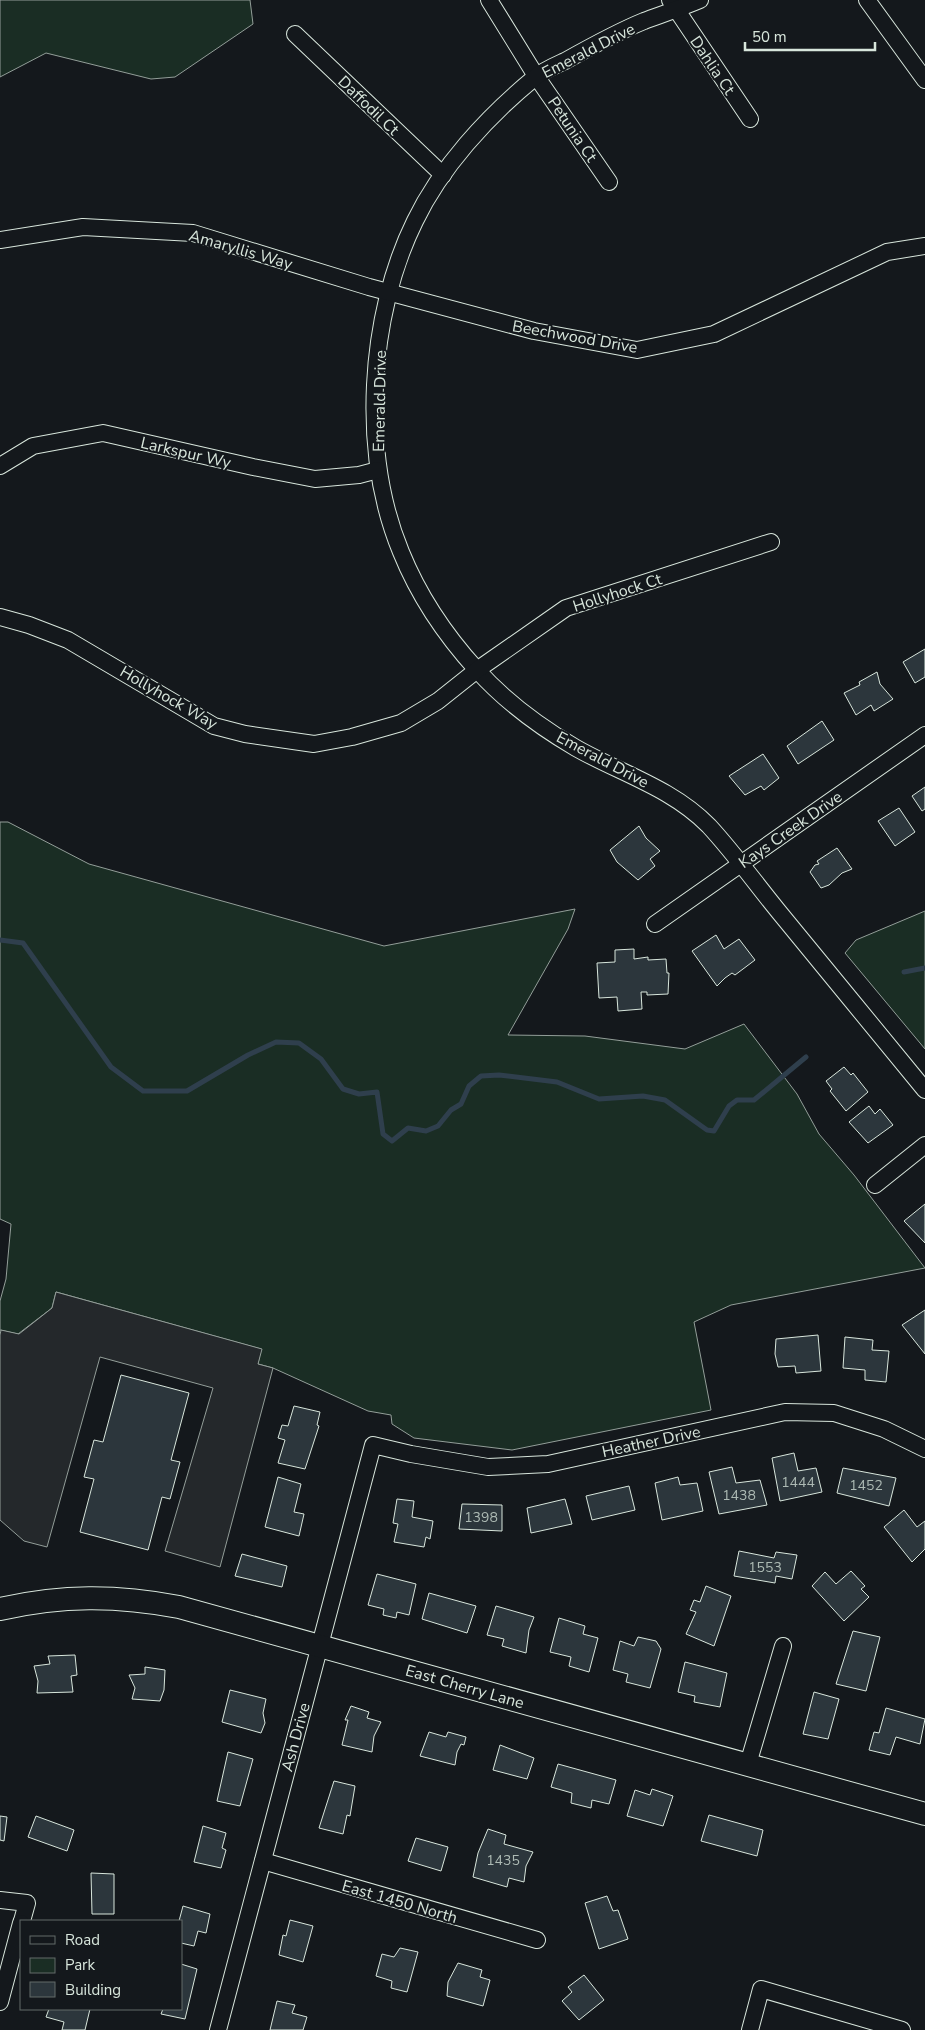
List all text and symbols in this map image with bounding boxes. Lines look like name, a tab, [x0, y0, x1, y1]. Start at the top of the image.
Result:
street label: Emerald Drive	[538, 18, 639, 84]
scale bar	[745, 20, 875, 52]
text: 50 m	[752, 27, 787, 47]
street label: Dahlia Ct	[684, 32, 740, 100]
street label: Daffodil Ct	[333, 71, 404, 141]
street label: Petunia Ct	[542, 93, 602, 167]
street label: Amaryllis Way	[186, 225, 296, 275]
street label: Beechwood Drive	[510, 315, 639, 359]
street label: Emerald Drive	[368, 350, 392, 452]
street label: Larkspur Wy	[138, 432, 234, 474]
street label: Hollyhock Ct	[570, 568, 665, 618]
street label: Hollyhock Way	[116, 661, 222, 735]
street label: Emerald Drive	[552, 726, 653, 793]
street label: Kays Creek Drive	[734, 786, 847, 874]
street label: Heather Drive	[600, 1421, 702, 1463]
house number: 1444	[781, 1473, 815, 1492]
house number: 1452	[849, 1476, 883, 1495]
house number: 1438	[722, 1486, 756, 1505]
house number: 1398	[464, 1508, 498, 1527]
house number: 1553	[748, 1558, 782, 1577]
street label: East Cherry Lane	[403, 1660, 527, 1714]
street label: Ash Drive	[276, 1700, 316, 1774]
house number: 1435	[486, 1851, 520, 1870]
street label: East 1450 North	[339, 1875, 460, 1929]
legend	[20, 1920, 182, 2010]
text: Road	[65, 1930, 100, 1950]
text: Park	[65, 1955, 95, 1975]
text: Building	[65, 1980, 121, 2000]

